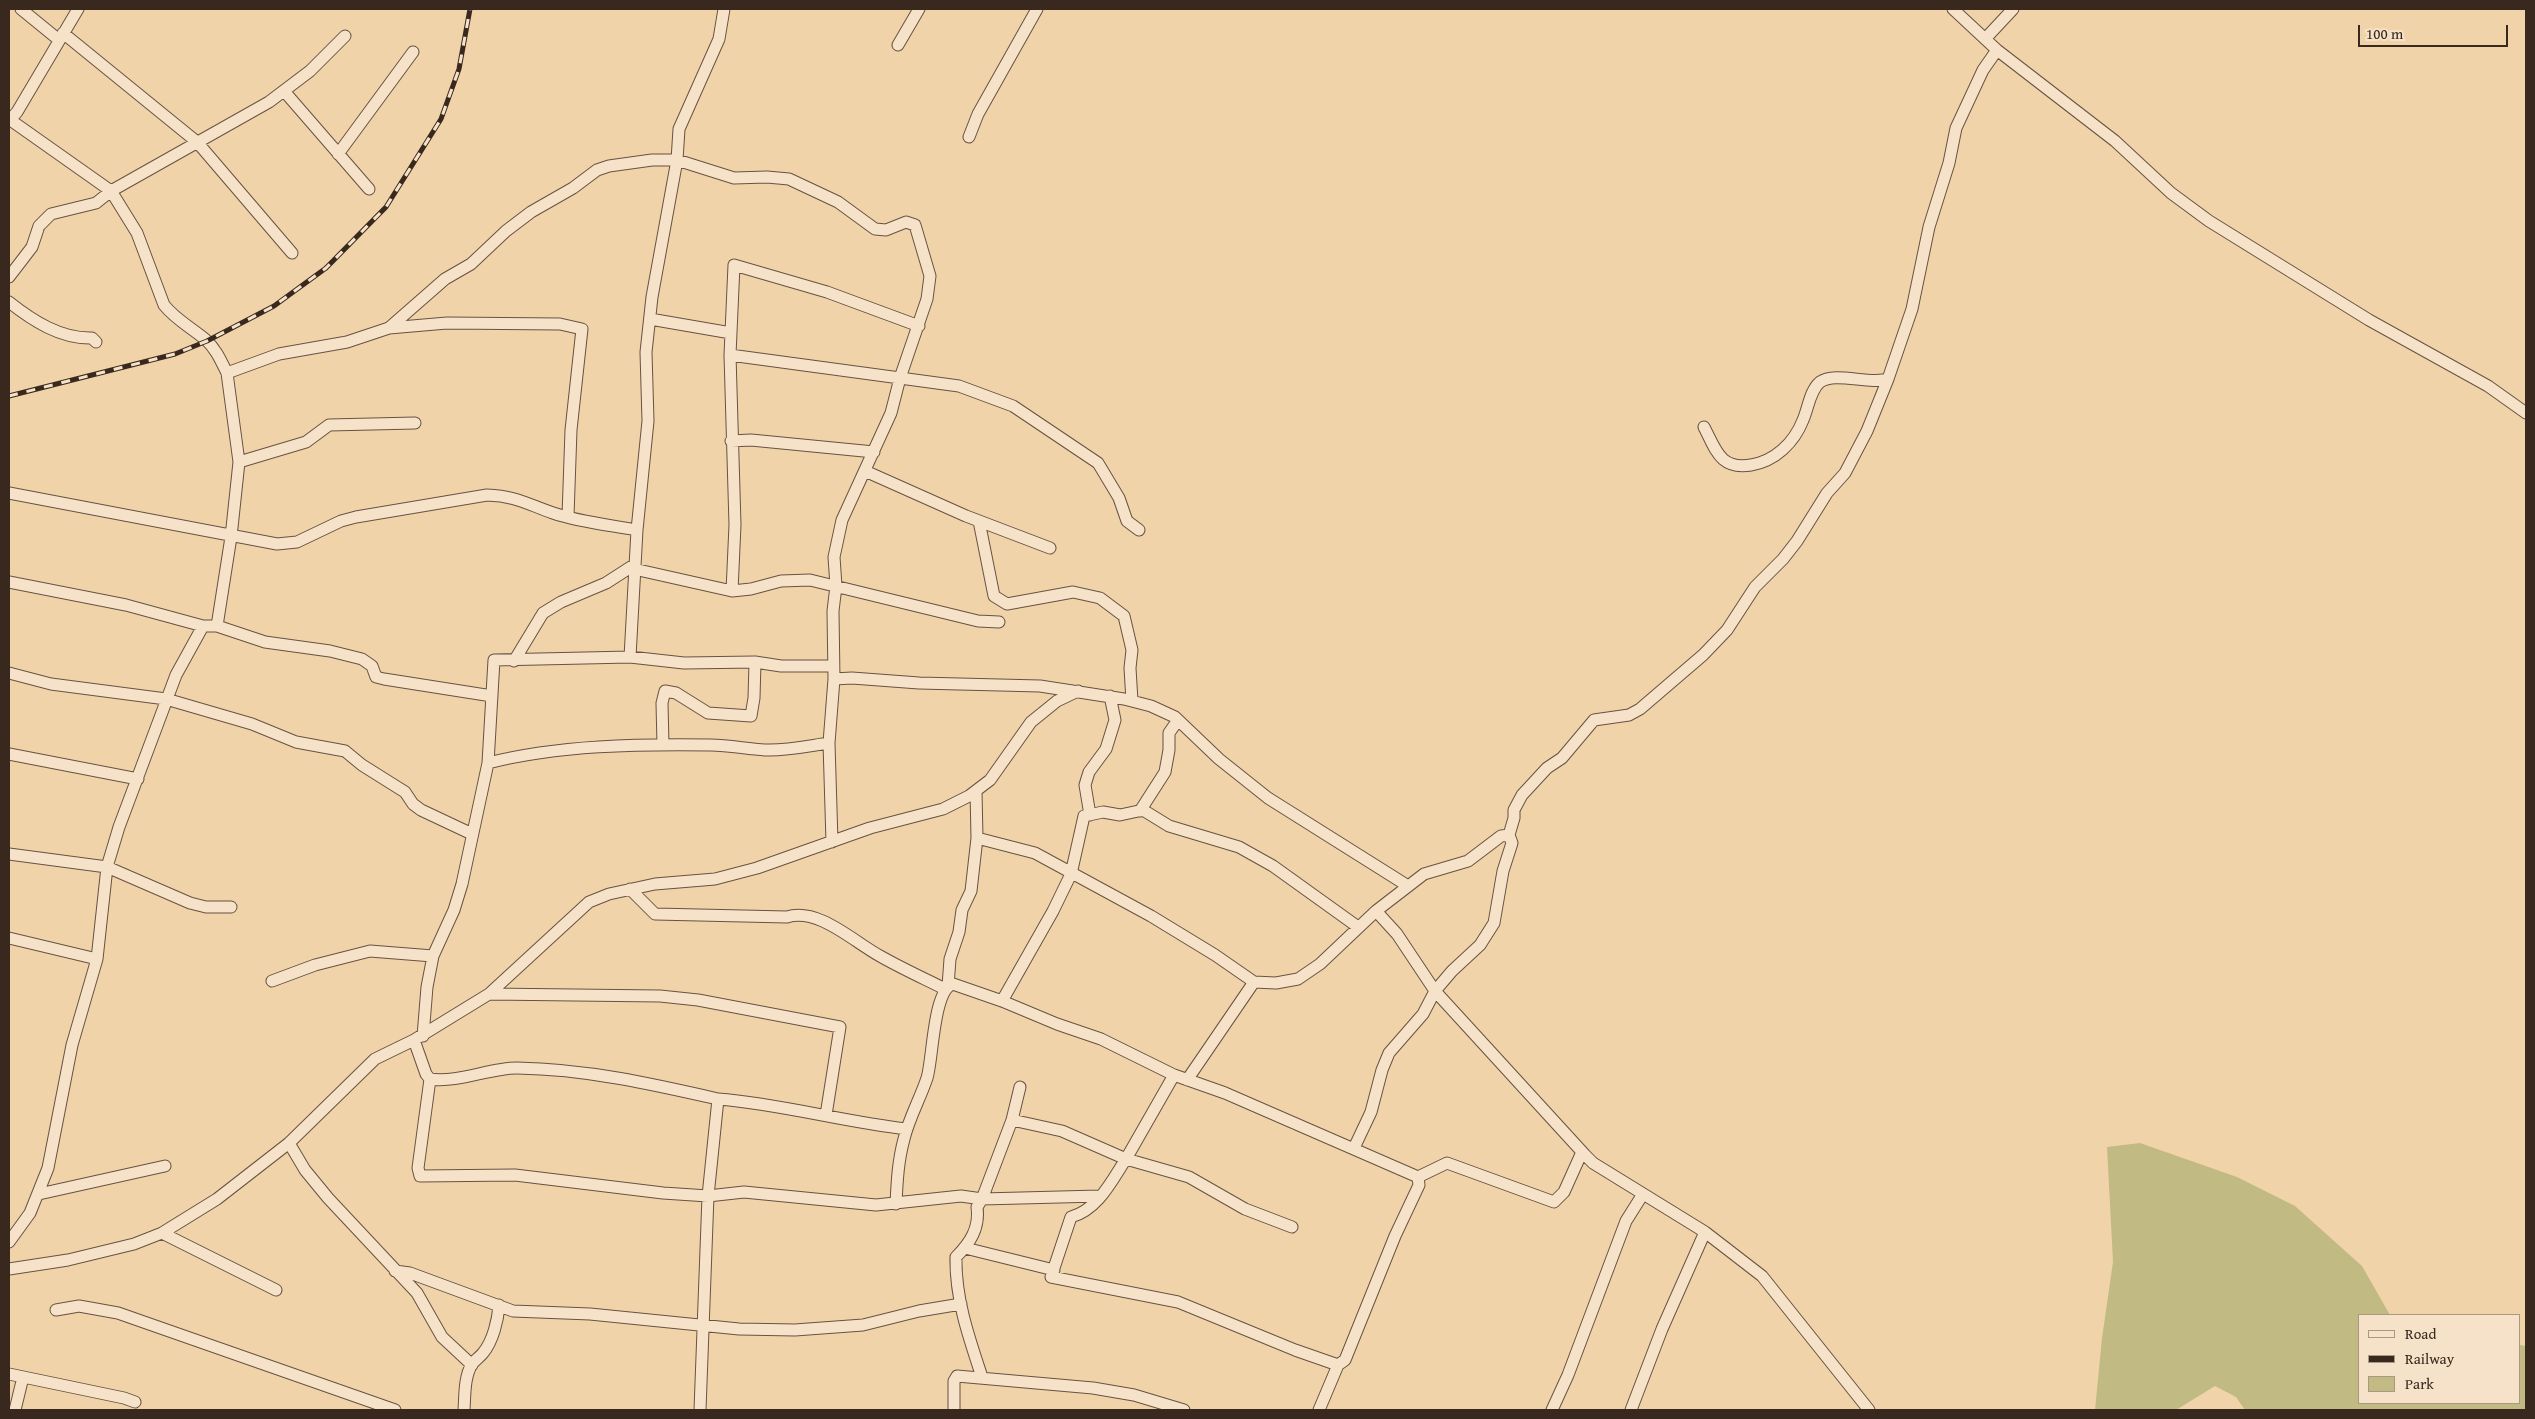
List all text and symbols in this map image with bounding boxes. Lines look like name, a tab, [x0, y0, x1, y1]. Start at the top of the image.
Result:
scale bar	[2360, 15, 2510, 47]
text: 100 m	[2366, 23, 2403, 44]
legend	[2358, 1314, 2520, 1404]
text: Road	[2405, 1323, 2436, 1344]
text: Railway	[2405, 1348, 2454, 1369]
text: Park	[2405, 1373, 2434, 1394]

